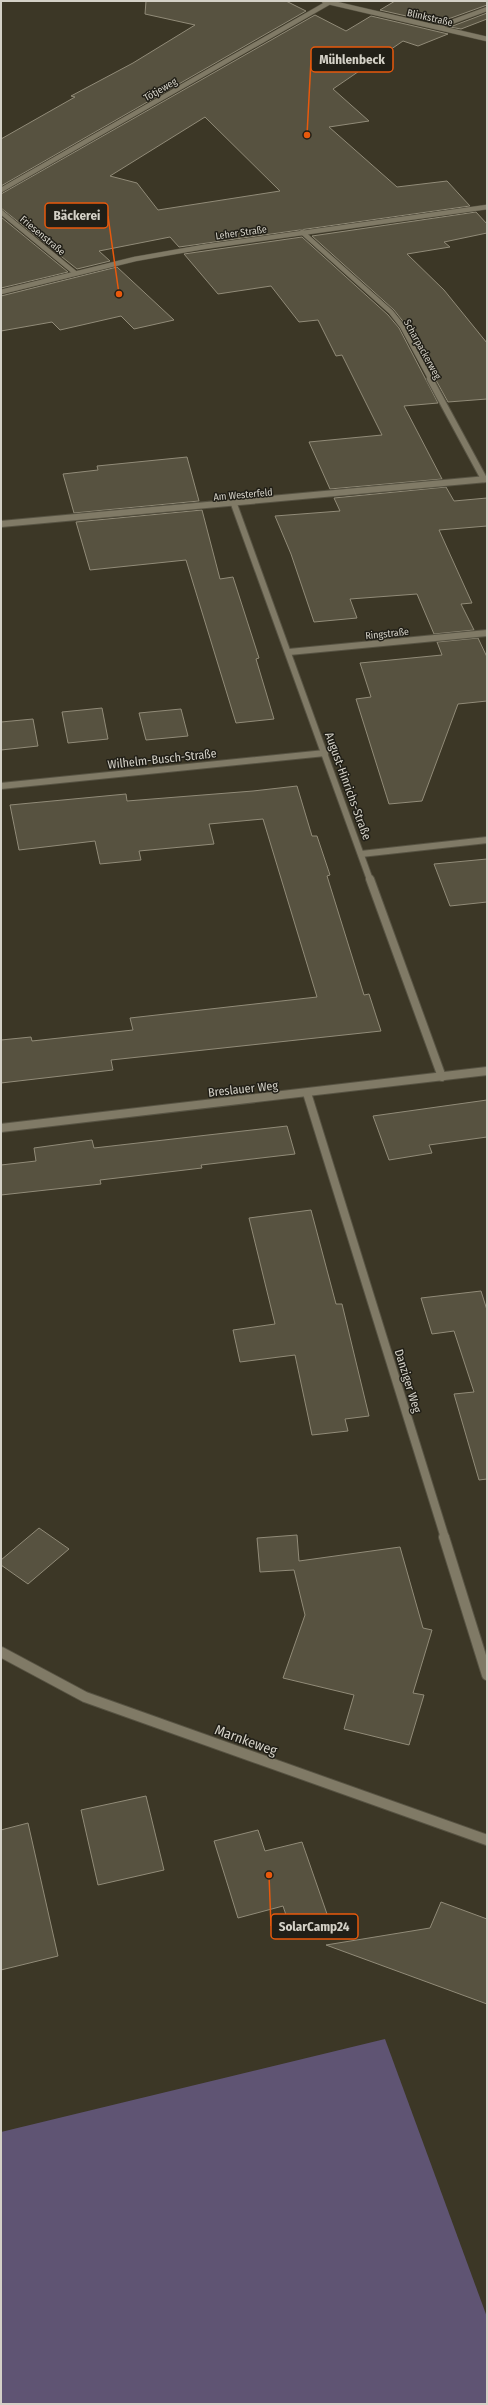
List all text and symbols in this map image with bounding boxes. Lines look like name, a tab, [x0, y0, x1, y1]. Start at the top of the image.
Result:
street label: Blinkstraße	[406, 7, 454, 29]
callout: Mühlenbeck	[311, 47, 393, 72]
text: Mühlenbeck	[319, 52, 385, 67]
street label: Tötjeweg	[142, 75, 179, 104]
callout: Bäckerei	[45, 203, 108, 228]
text: Bäckerei	[54, 208, 100, 223]
street label: Friesenstraße	[17, 213, 67, 258]
street label: Leher Straße	[215, 223, 268, 243]
street label: Scharpackerweg	[401, 317, 444, 382]
street label: Am Westerfeld	[213, 486, 273, 504]
street label: Ringstraße	[365, 626, 410, 642]
street label: August-Hinrichs-Straße	[322, 730, 374, 842]
street label: Wilhelm-Busch-Straße	[107, 746, 217, 772]
street label: Breslauer Weg	[207, 1078, 279, 1100]
street label: Danziger Weg	[392, 1348, 424, 1415]
street label: Marnkeweg	[212, 1721, 280, 1760]
callout: SolarCamp24	[271, 1914, 358, 1939]
text: SolarCamp24	[279, 1919, 350, 1934]

